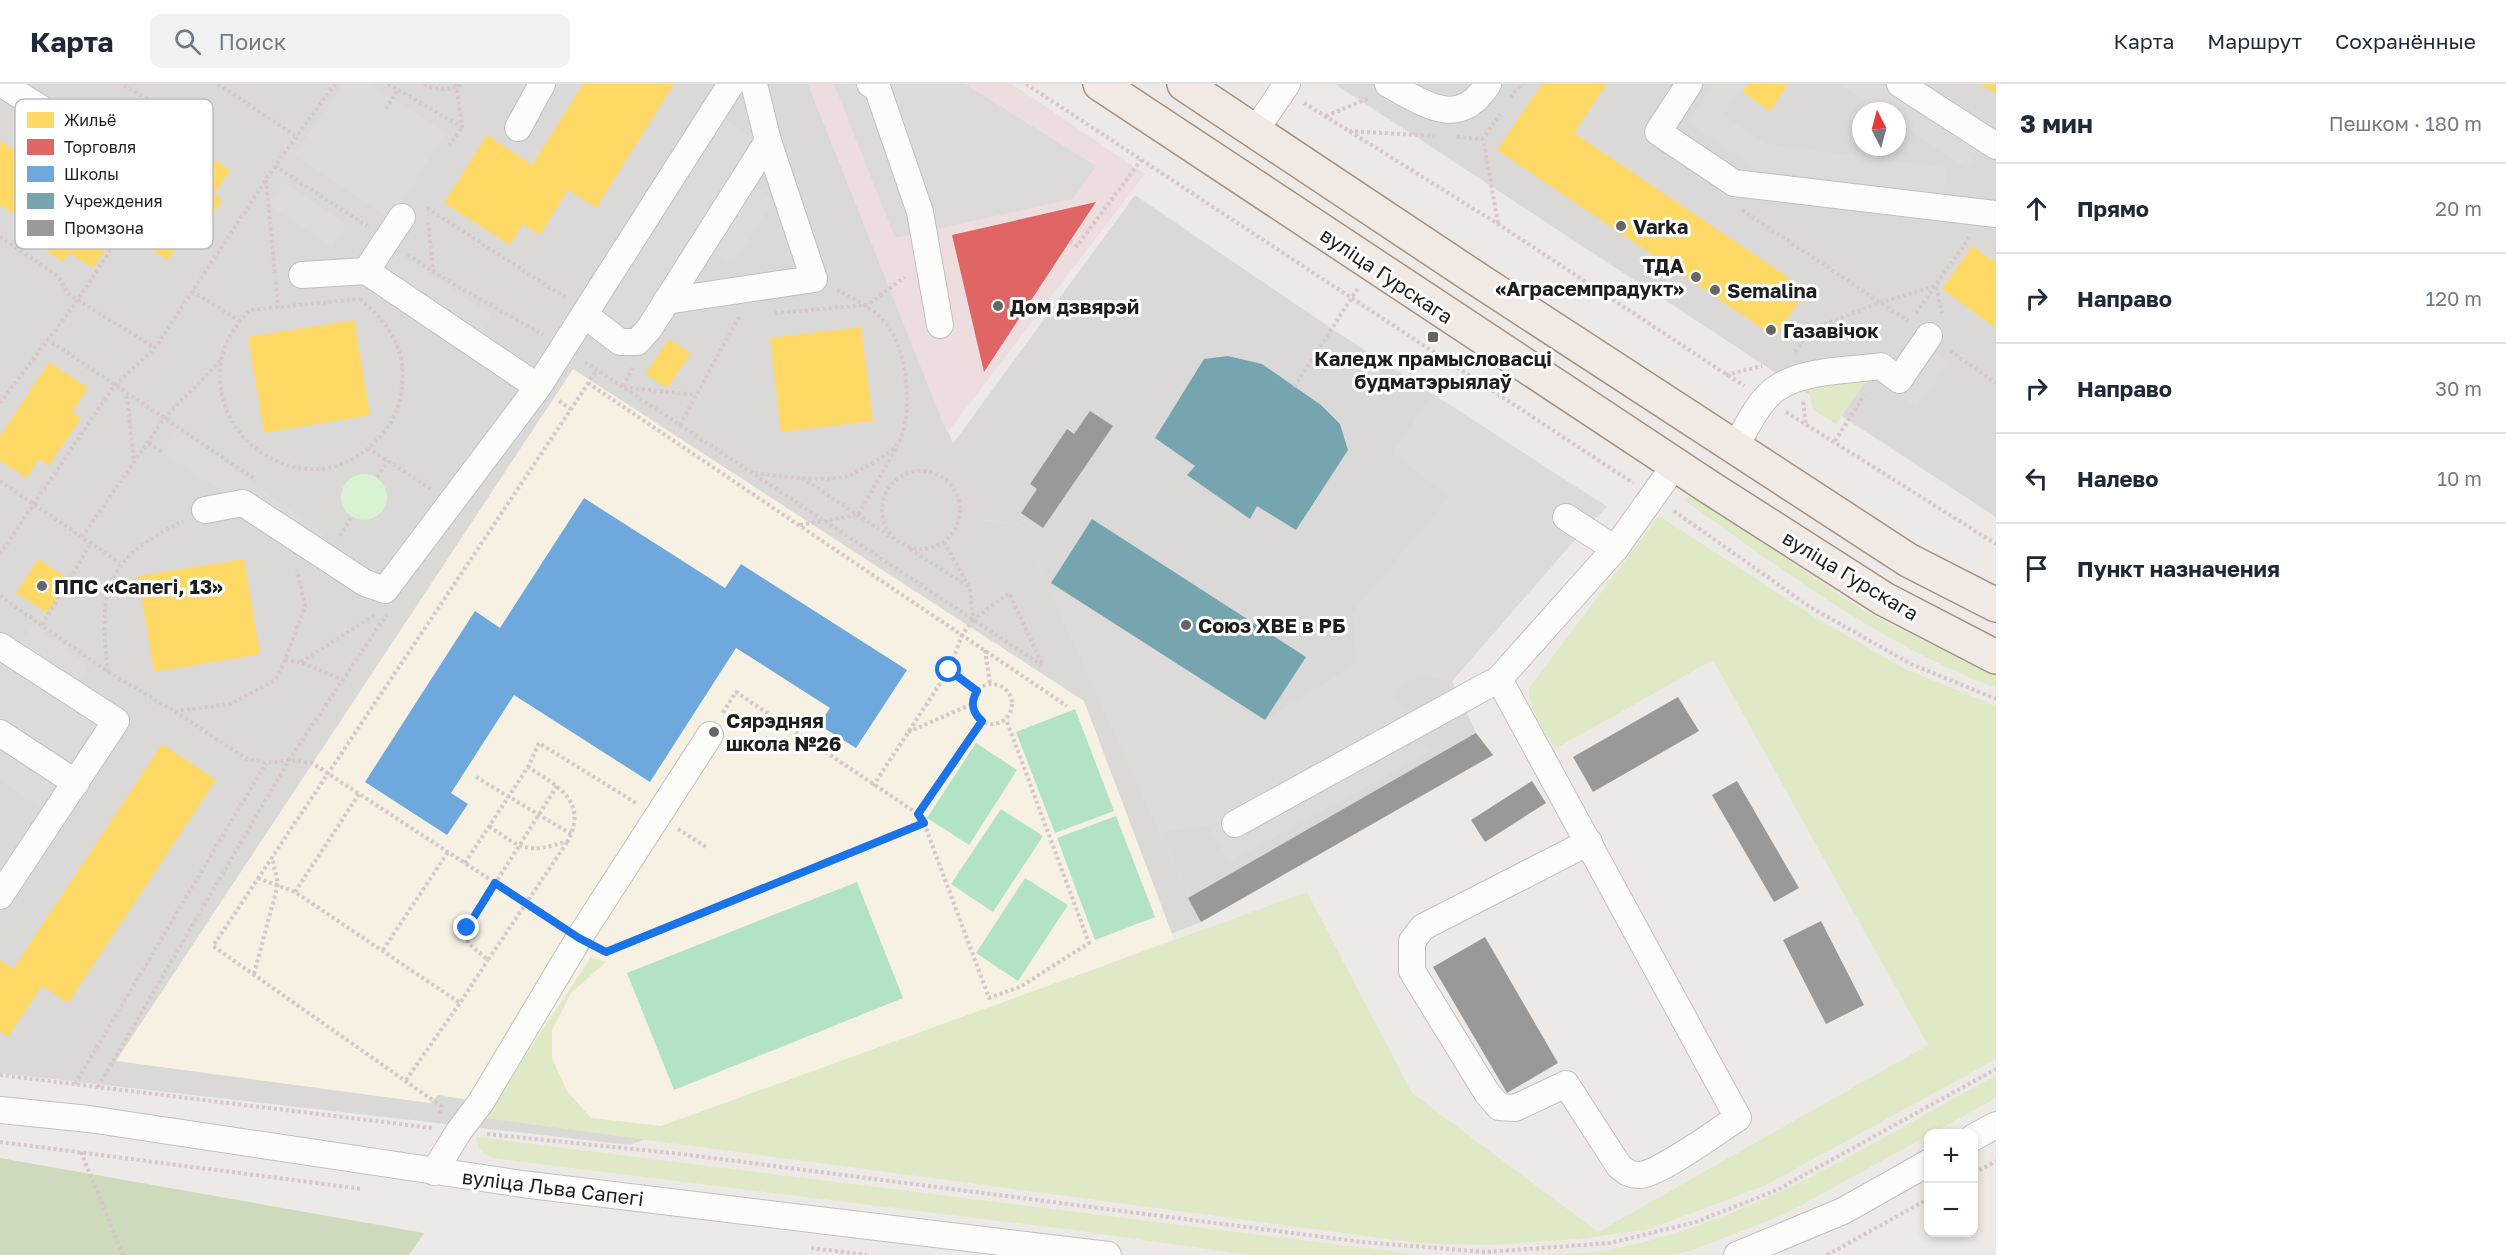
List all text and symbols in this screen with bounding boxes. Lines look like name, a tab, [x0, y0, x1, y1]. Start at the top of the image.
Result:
search box	[150, 14, 570, 68]
text: Карта	[30, 25, 114, 58]
icon: search	[171, 25, 204, 58]
text: Поиск	[219, 28, 286, 55]
text: Карта	[2113, 28, 2174, 54]
text: Маршрут	[2207, 28, 2302, 54]
text: Сохранённые	[2335, 28, 2476, 54]
legend	[15, 99, 213, 249]
north arrow	[1852, 102, 1906, 156]
text: 3 мин	[2020, 108, 2093, 139]
text: Жильё	[64, 110, 116, 130]
text: Пешком · 180 m	[2329, 111, 2482, 135]
text: Торговля	[64, 137, 136, 157]
text: Школы	[64, 164, 119, 184]
text: Учреждения	[64, 191, 163, 211]
icon: ahead	[2020, 192, 2053, 225]
text: Прямо	[2077, 195, 2149, 222]
text: 20 m	[2435, 196, 2482, 220]
place label: Varka	[1633, 214, 1688, 238]
text: Промзона	[64, 218, 144, 238]
marker: Varka	[1614, 219, 1628, 233]
street label: вуліца Гурскага	[1316, 222, 1458, 328]
place label: ТДА «Аграсемпрадукт»	[1496, 253, 1684, 300]
marker: ТДА «Аграсемпрадукт»	[1689, 270, 1703, 284]
place label: Semalina	[1727, 278, 1817, 302]
icon: right	[2020, 282, 2053, 315]
marker: Semalina	[1708, 283, 1722, 297]
text: Направо	[2077, 285, 2172, 312]
text: 120 m	[2426, 286, 2482, 310]
place label: Дом дзвярэй	[1010, 294, 1139, 318]
marker: Дом дзвярэй	[991, 299, 1005, 313]
place label: Газавічок	[1783, 318, 1879, 342]
marker: Газавічок	[1764, 323, 1778, 337]
marker: Каледж прамысловасці будматэрыялаў	[1426, 330, 1440, 344]
place label: Каледж прамысловасці будматэрыялаў	[1314, 346, 1552, 393]
icon: right	[2020, 372, 2053, 405]
text: Направо	[2077, 375, 2172, 402]
text: 30 m	[2435, 376, 2482, 400]
icon: left	[2020, 462, 2053, 495]
text: Налево	[2077, 465, 2159, 492]
text: 10 m	[2437, 466, 2482, 490]
street label: вуліца Гурскага	[1779, 525, 1923, 625]
icon: arrive	[2020, 552, 2053, 585]
text: Пункт назначения	[2077, 555, 2280, 582]
place label: ППС «Сапегі, 13»	[54, 574, 223, 598]
marker: ППС «Сапегі, 13»	[35, 579, 49, 593]
place label: Союз ХВЕ в РБ	[1198, 613, 1346, 637]
marker: Союз ХВЕ в РБ	[1179, 618, 1193, 632]
route start	[935, 656, 961, 682]
place label: Сярэдняя школа №26	[726, 708, 841, 755]
marker: Сярэдняя школа №26	[707, 725, 721, 739]
route end	[453, 914, 479, 940]
map controls	[1924, 1129, 1978, 1237]
button: +	[1924, 1129, 1978, 1183]
street label: вуліца Льва Сапегі	[461, 1164, 645, 1210]
button: −	[1924, 1183, 1978, 1237]

